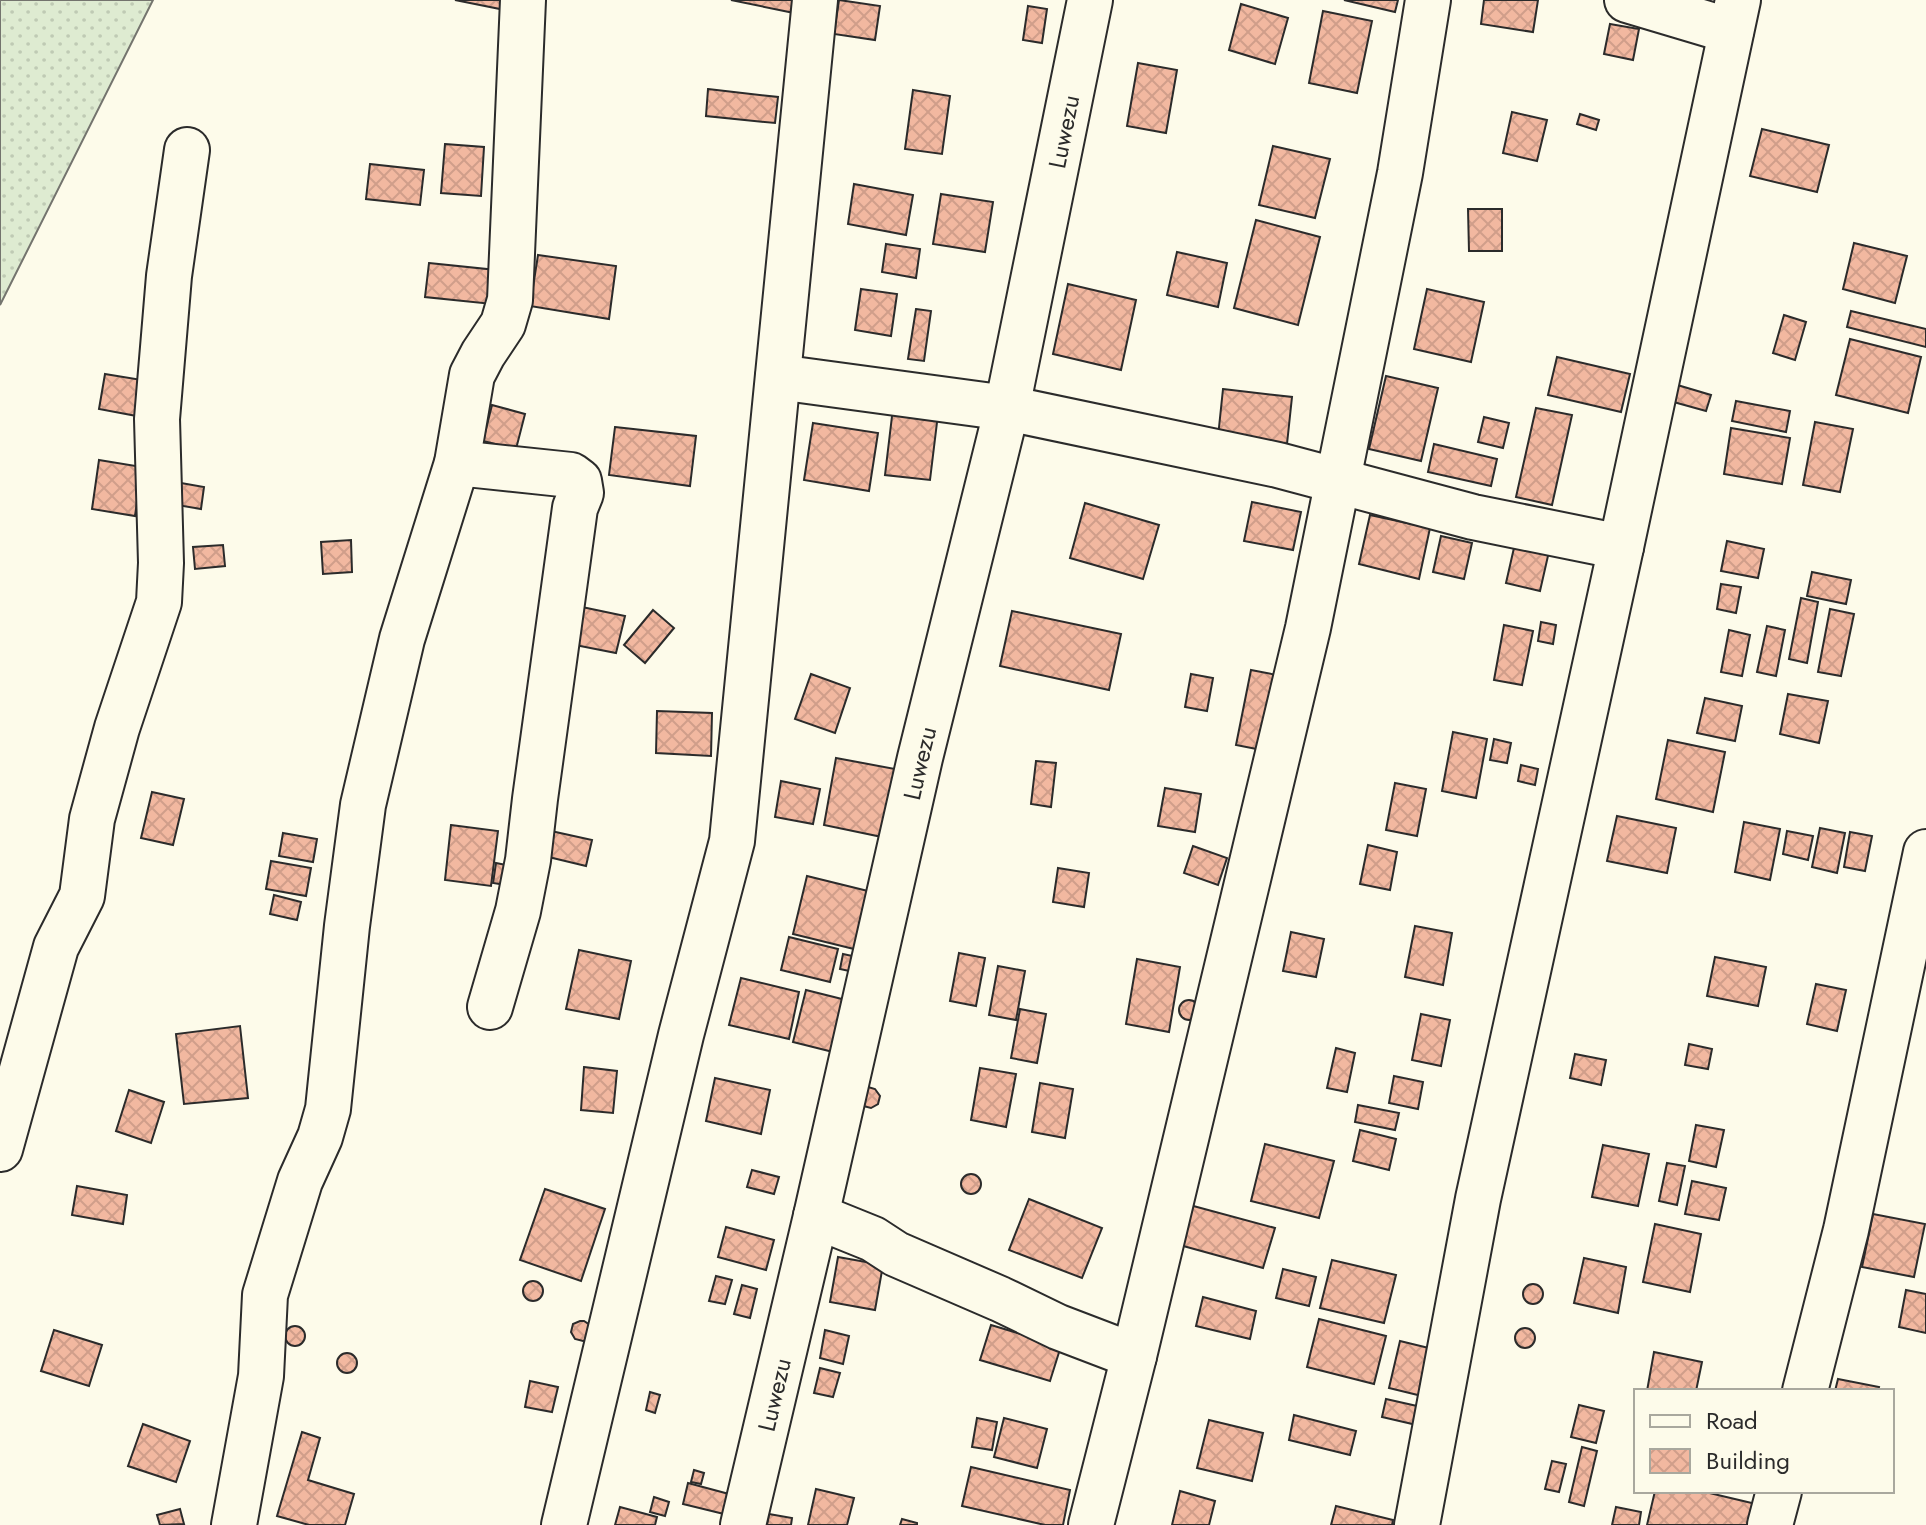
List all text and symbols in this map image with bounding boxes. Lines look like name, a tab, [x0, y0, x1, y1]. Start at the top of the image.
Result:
street label: Luwezu	[1039, 92, 1088, 171]
street label: Luwezu	[894, 723, 945, 803]
street label: Luwezu	[748, 1354, 799, 1435]
legend	[1634, 1389, 1894, 1493]
text: Road	[1706, 1403, 1758, 1438]
text: Building	[1706, 1443, 1790, 1478]

